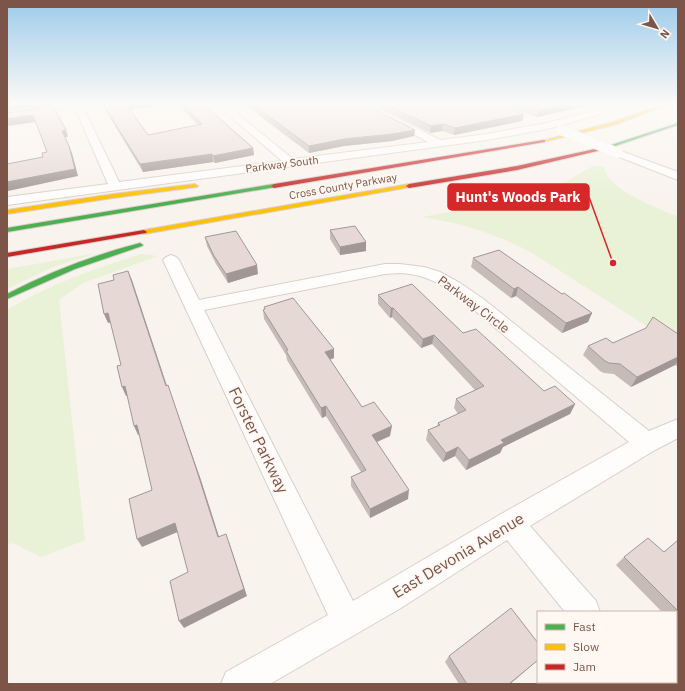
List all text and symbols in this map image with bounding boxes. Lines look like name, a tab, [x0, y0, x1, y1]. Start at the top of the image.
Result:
north arrow	[637, 8, 677, 48]
text: N	[657, 27, 673, 42]
street label: Parkway South	[245, 153, 319, 175]
street label: Cross County Parkway	[288, 170, 399, 202]
callout: Hunt's Woods Park	[448, 184, 589, 210]
text: Hunt's Woods Park	[456, 188, 581, 206]
street label: Parkway Circle	[434, 272, 513, 337]
street label: Forster Parkway	[225, 383, 293, 497]
street label: East Devonia Avenue	[389, 508, 528, 602]
legend	[537, 611, 677, 683]
text: Fast	[573, 619, 596, 634]
text: Slow	[573, 639, 599, 654]
text: Jam	[573, 659, 596, 674]

